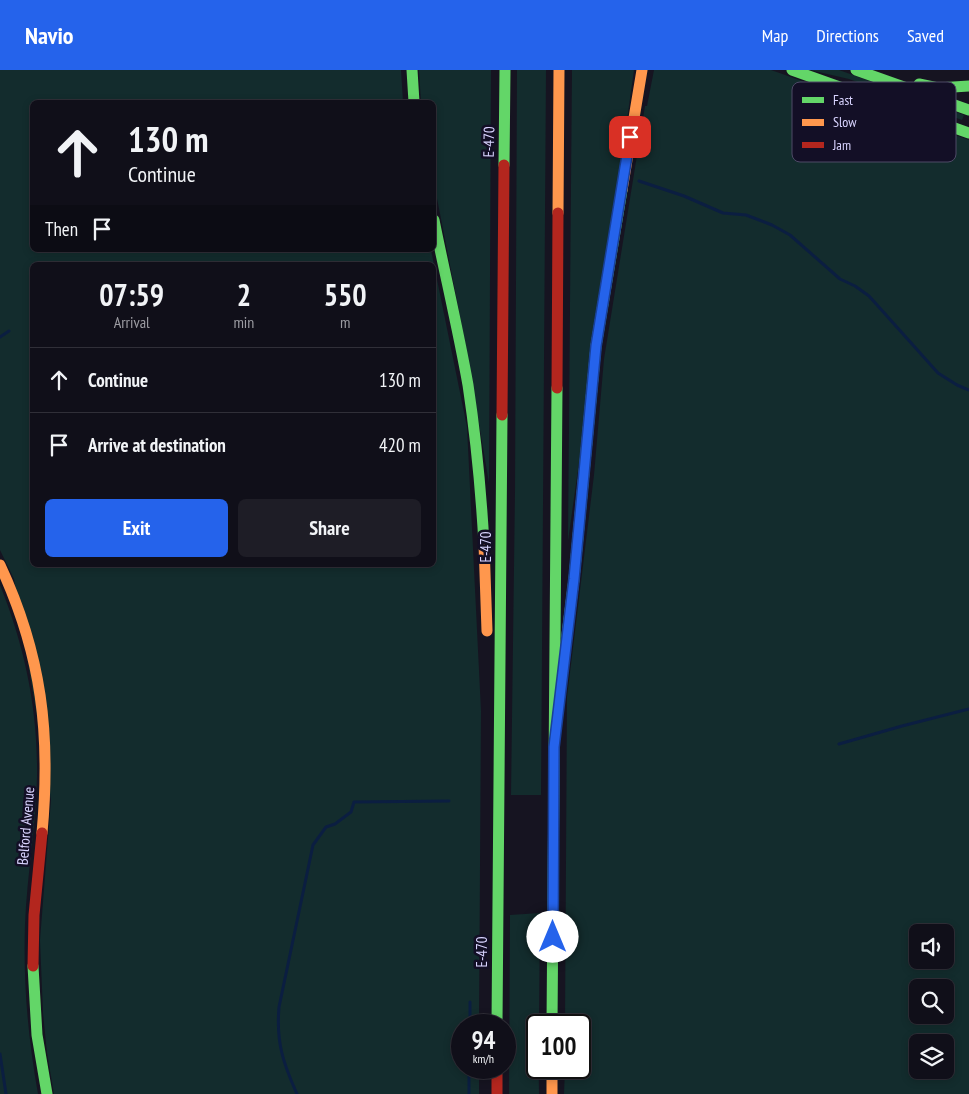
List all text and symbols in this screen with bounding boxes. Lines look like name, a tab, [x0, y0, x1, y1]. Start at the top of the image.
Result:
text: Navio	[25, 20, 74, 51]
text: Map	[762, 24, 788, 47]
text: Directions	[816, 24, 879, 47]
text: Saved	[907, 24, 944, 47]
legend	[792, 82, 956, 162]
text: Fast	[833, 91, 853, 109]
text: Slow	[833, 113, 857, 131]
text: 130 m	[128, 116, 209, 162]
pin	[609, 116, 651, 158]
icon: ahead	[45, 120, 110, 185]
icon: arrive	[616, 123, 644, 151]
street label: E-470	[479, 126, 498, 158]
text: Jam	[832, 136, 851, 154]
text: Continue	[128, 160, 196, 188]
icon: arrive	[88, 215, 116, 243]
text: Then	[45, 217, 78, 241]
text: 07:59	[99, 275, 164, 314]
text: 2	[237, 275, 251, 314]
text: 550	[324, 275, 367, 314]
text: Arrival	[114, 312, 150, 332]
text: min	[233, 312, 254, 332]
text: m	[340, 312, 350, 332]
icon: ahead	[45, 366, 73, 394]
text: Continue	[88, 368, 148, 392]
text: 130 m	[379, 368, 421, 392]
icon: arrive	[45, 431, 73, 459]
text: Arrive at destination	[88, 433, 226, 457]
text: 420 m	[379, 433, 421, 457]
button: Exit	[45, 499, 228, 557]
button: Share	[238, 499, 421, 557]
street label: E-470	[476, 531, 495, 563]
street label: Belford Avenue	[13, 786, 38, 866]
position arrow	[526, 910, 578, 962]
map controls	[909, 924, 954, 1079]
button: sound	[909, 924, 954, 969]
street label: E-470	[472, 936, 491, 968]
button: search	[909, 979, 954, 1024]
speed limit sign: 100	[526, 1014, 591, 1079]
text: 94	[472, 1024, 495, 1056]
button: layers	[909, 1034, 954, 1079]
text: km/h	[473, 1051, 494, 1066]

